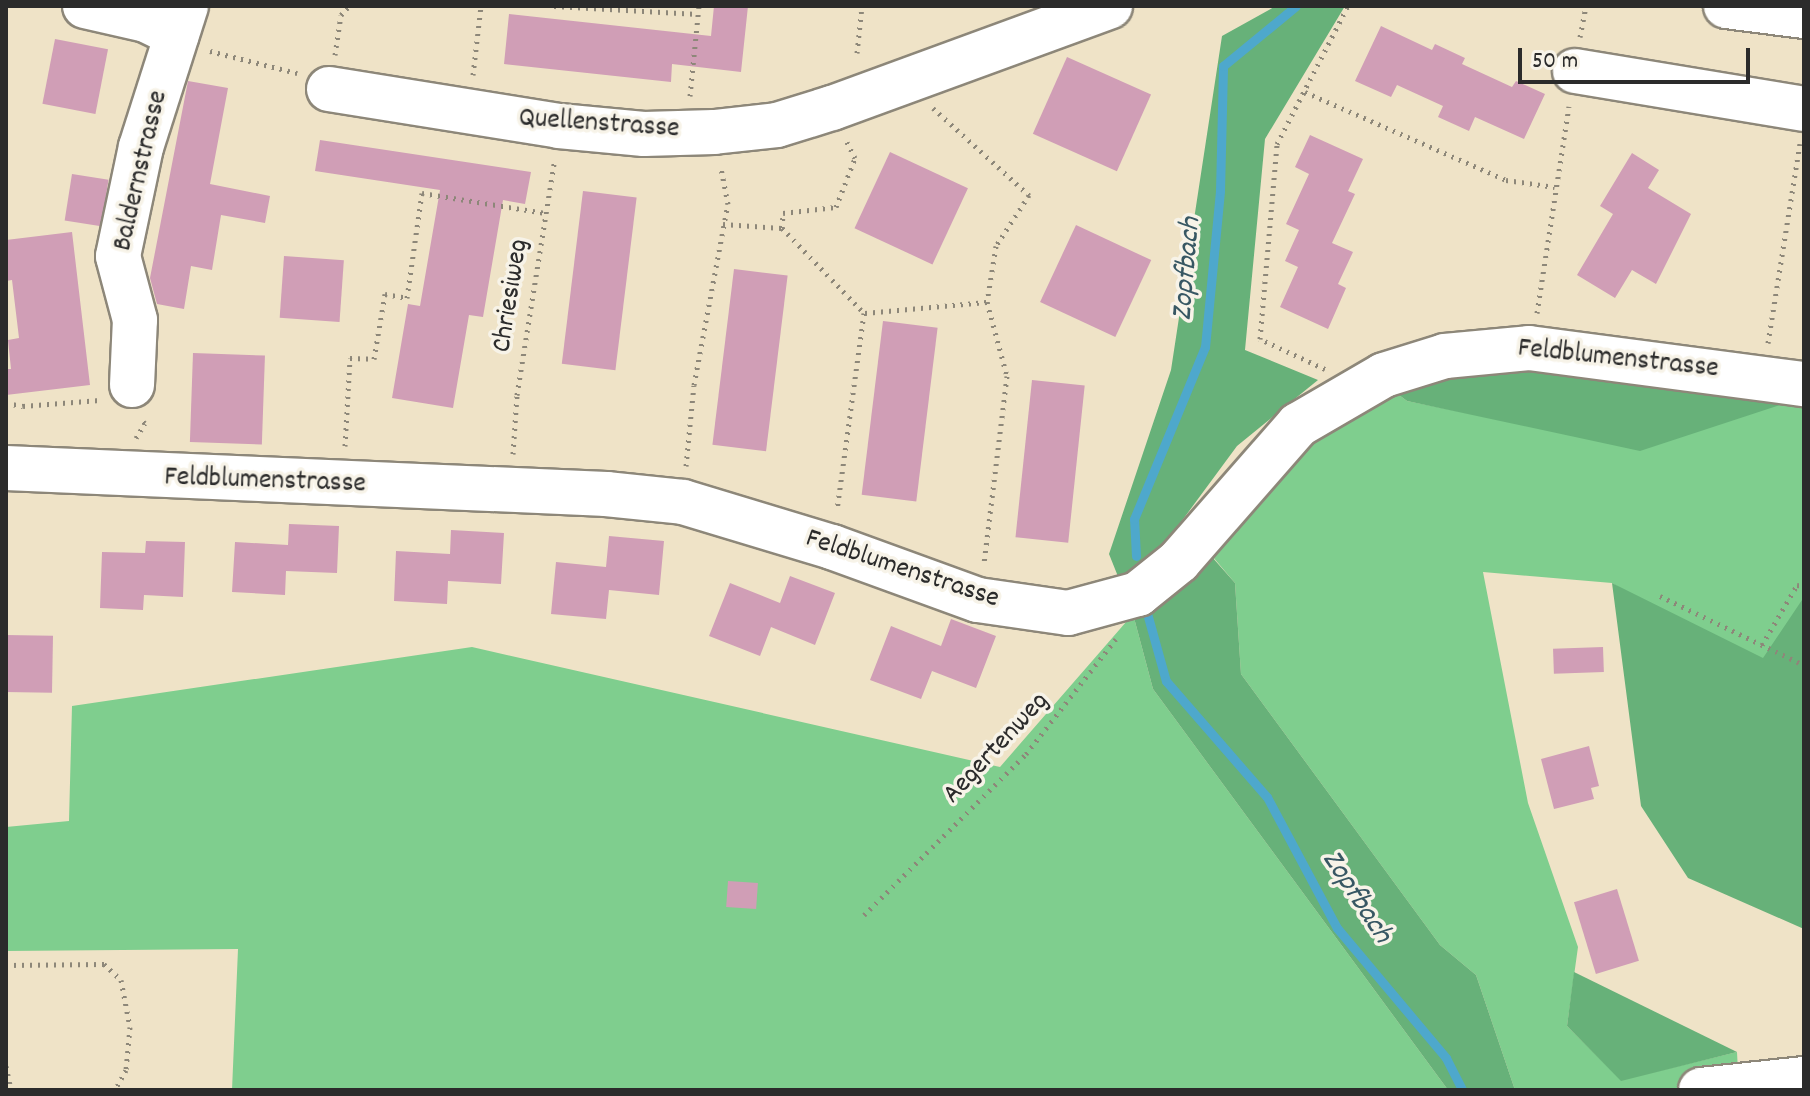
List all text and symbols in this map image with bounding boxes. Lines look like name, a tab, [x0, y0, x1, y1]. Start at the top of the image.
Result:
scale bar	[1522, 32, 1754, 82]
text: 50 m	[1532, 45, 1578, 79]
street label: Baldernstrasse	[107, 88, 177, 254]
street label: Quellenstrasse	[518, 103, 680, 147]
water label: Zopfbach	[1167, 216, 1211, 322]
street label: Chriesiweg	[486, 237, 538, 355]
street label: Feldblumenstrasse	[1516, 333, 1720, 387]
street label: Feldblumenstrasse	[164, 462, 366, 502]
street label: Feldblumenstrasse	[801, 523, 1003, 617]
street label: Aegertenweg	[937, 686, 1057, 812]
water label: Zopfbach	[1312, 845, 1398, 951]

